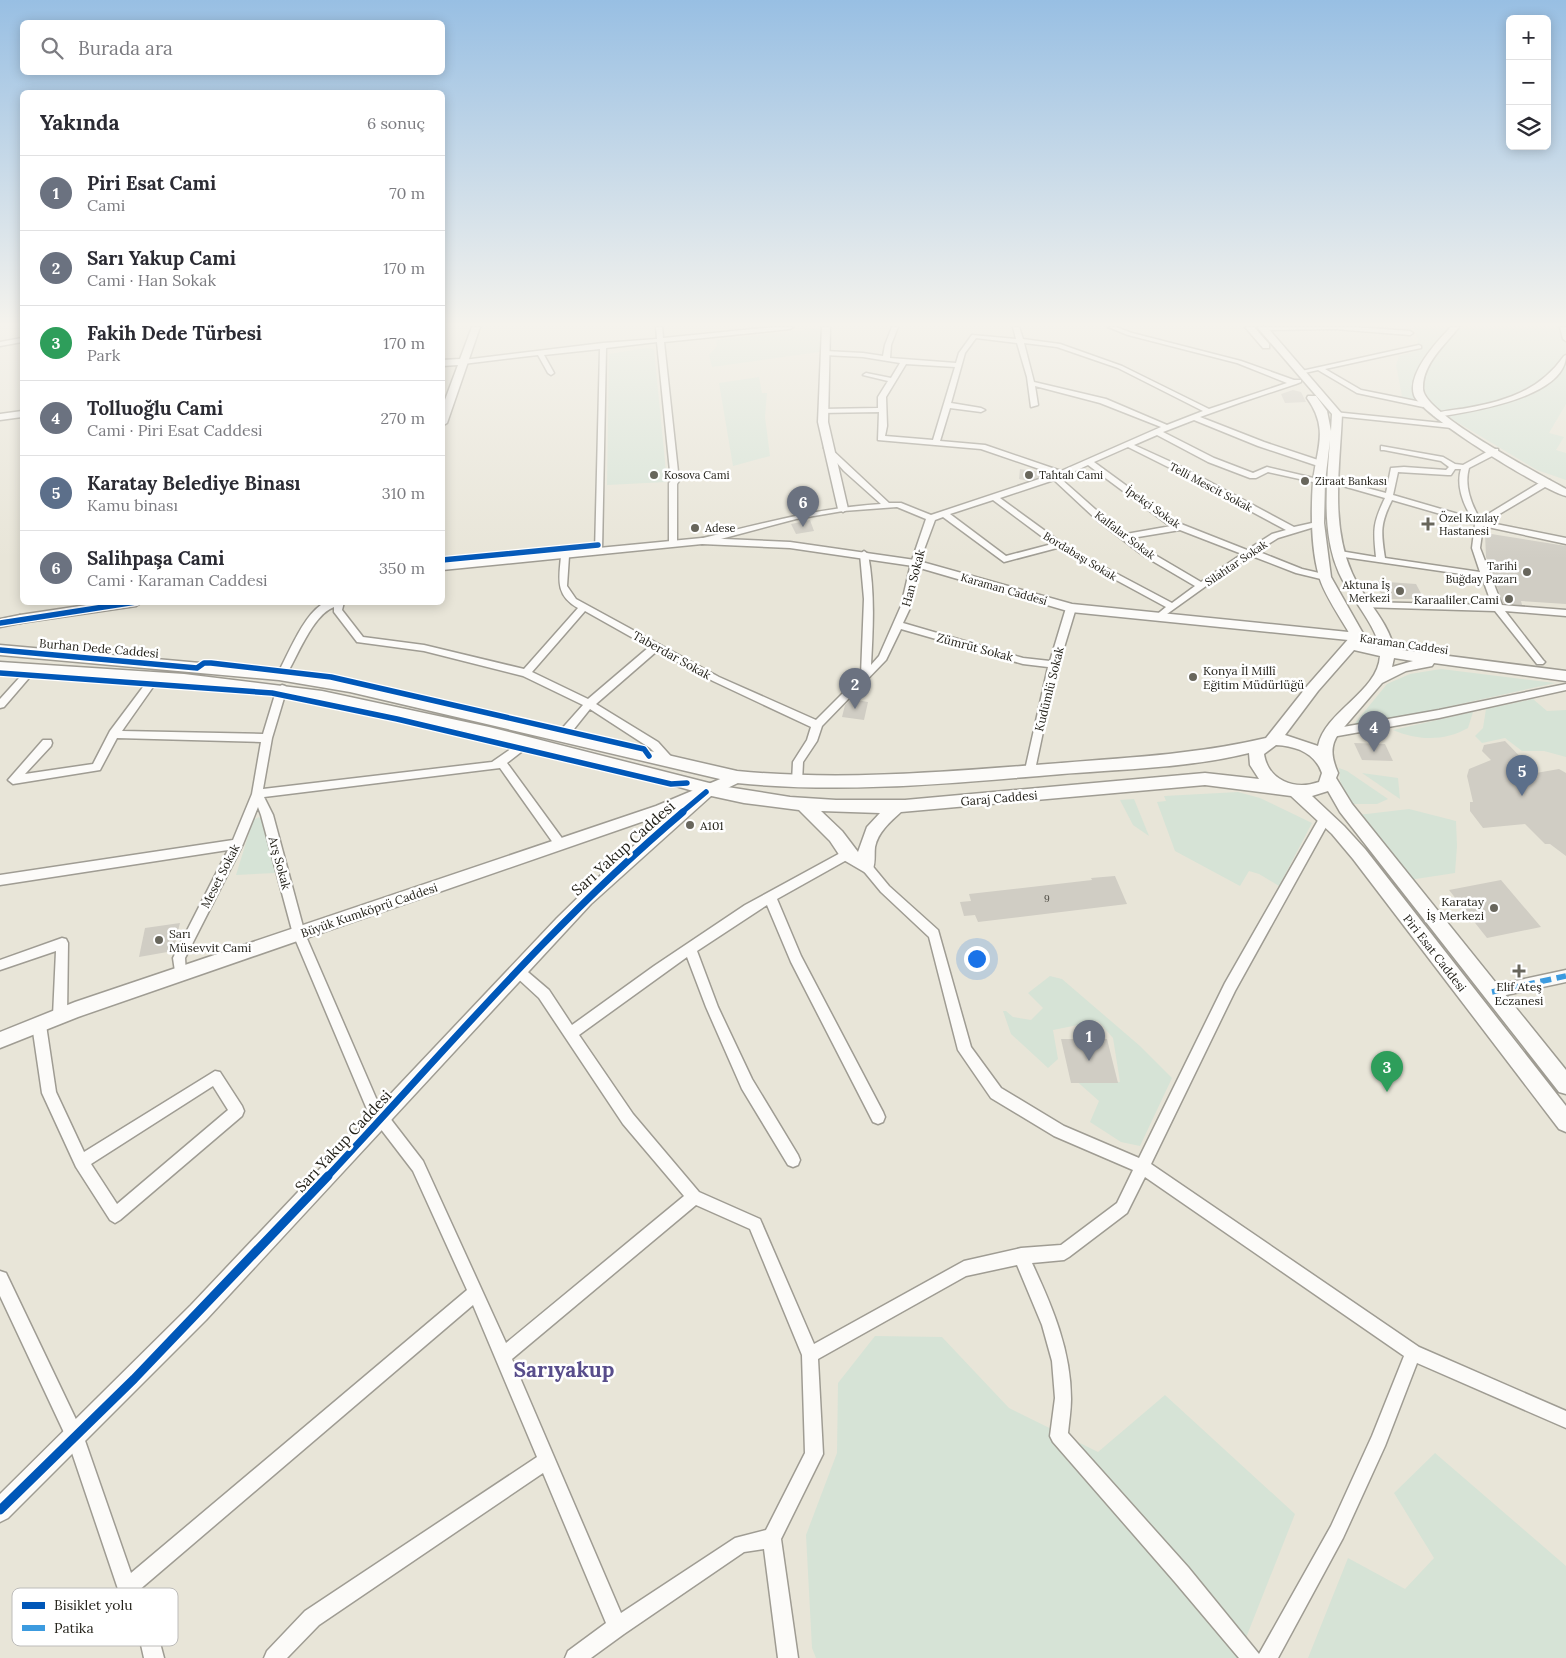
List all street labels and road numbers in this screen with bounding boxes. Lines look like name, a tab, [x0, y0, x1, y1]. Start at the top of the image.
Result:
street label: Telli Mescit Sokak	[1167, 459, 1255, 515]
street label: İpekçi Sokak	[1123, 482, 1184, 531]
street label: Kalfalar Sokak	[1092, 508, 1158, 562]
street label: Bordabaşı Sokak	[1041, 528, 1119, 584]
street label: Silahtar Sokak	[1202, 537, 1270, 589]
street label: Han Sokak	[898, 547, 928, 608]
street label: Karaman Caddesi	[959, 570, 1049, 608]
street label: Taberdar Sokak	[630, 627, 714, 683]
street label: Zümrüt Sokak	[935, 630, 1015, 665]
street label: Karaman Caddesi	[1359, 631, 1449, 657]
street label: Burhan Dede Caddesi	[39, 635, 159, 661]
street label: Kudümlü Sokak	[1031, 645, 1067, 733]
street label: Garaj Caddesi	[960, 787, 1038, 809]
street label: Sarı Yakup Caddesi	[567, 797, 679, 899]
street label: Arş Sokak	[265, 834, 294, 892]
street label: Meset Sokak	[197, 841, 243, 911]
street label: Büyük Kumköprü Caddesi	[298, 879, 440, 941]
street label: Piri Esat Caddesi	[1400, 911, 1470, 995]
street label: Sarı Yakup Caddesi	[291, 1086, 395, 1196]

